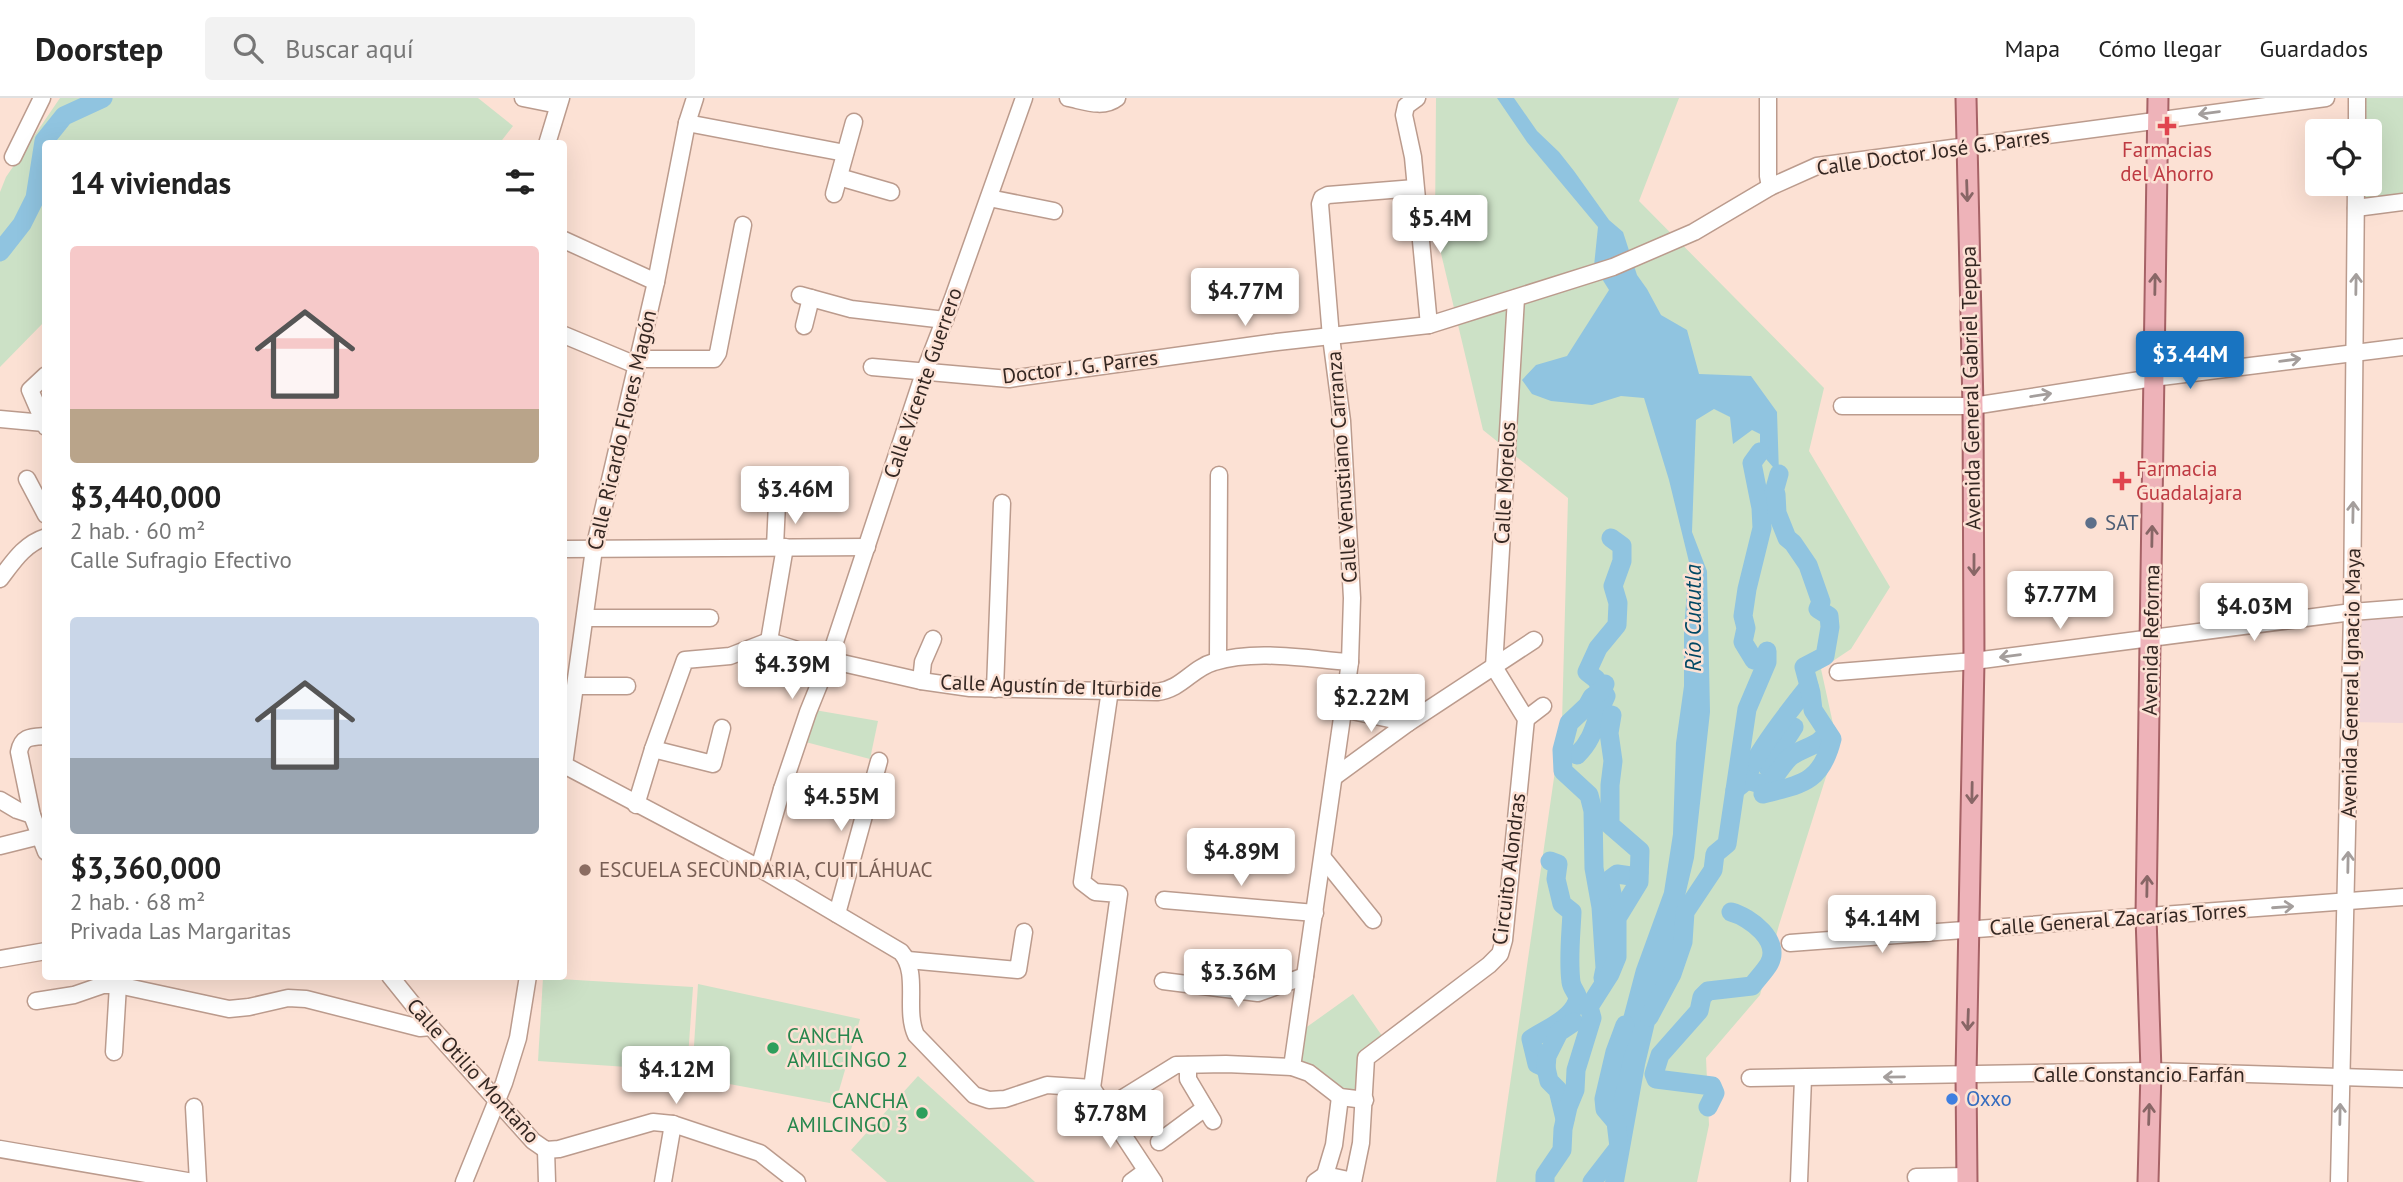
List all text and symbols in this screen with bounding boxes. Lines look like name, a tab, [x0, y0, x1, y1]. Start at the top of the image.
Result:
search box	[205, 17, 695, 80]
text: Doorstep	[35, 27, 163, 70]
icon: search	[229, 29, 267, 67]
text: Buscar aquí	[285, 32, 414, 65]
text: Mapa	[2004, 33, 2060, 64]
text: Cómo llegar	[2098, 33, 2222, 64]
text: Guardados	[2260, 33, 2368, 64]
one-way arrow	[2198, 106, 2221, 119]
marker: Farmacias del Ahorro	[2159, 118, 2175, 134]
map controls	[2305, 119, 2382, 196]
button: locate	[2305, 119, 2382, 196]
street label: Calle Doctor José G. Parres	[1815, 122, 2051, 181]
place label: Farmacias del Ahorro	[2120, 136, 2214, 187]
text: 14 viviendas	[70, 163, 231, 202]
icon: filters	[501, 163, 539, 201]
one-way arrow	[1961, 179, 1974, 202]
pin: $5.4M	[1391, 195, 1489, 255]
text: $5.4M	[1408, 203, 1472, 232]
street label: Avenida General Gabriel Tepepa	[1955, 246, 1986, 530]
pin: $4.77M	[1188, 268, 1302, 328]
one-way arrow	[2148, 273, 2161, 296]
one-way arrow	[2349, 273, 2362, 296]
text: $4.77M	[1207, 276, 1283, 305]
street label: Calle Vicente Guerrero	[877, 284, 968, 482]
icon: home	[242, 291, 368, 417]
street label: Calle Ricardo Flores Magón	[581, 307, 662, 553]
pin: $3.44M	[2133, 331, 2247, 391]
text: $3.44M	[2152, 339, 2228, 368]
street label: Doctor J. G. Parres	[1001, 344, 1159, 389]
street label: Calle Venustiano Carranza	[1320, 350, 1363, 584]
one-way arrow	[2278, 353, 2301, 366]
one-way arrow	[2029, 388, 2051, 401]
street label: Calle Morelos	[1488, 421, 1521, 545]
place label: Farmacia Guadalajara	[2136, 455, 2242, 506]
pin: $3.46M	[738, 466, 852, 526]
marker: Farmacia Guadalajara	[2114, 473, 2130, 489]
text: $3.46M	[757, 474, 833, 503]
text: $3,440,000	[70, 477, 221, 516]
one-way arrow	[2346, 501, 2360, 524]
place label: SAT	[2105, 509, 2139, 536]
marker: SAT	[2083, 515, 2099, 531]
text: 2 hab. · 60 m²	[70, 516, 205, 545]
one-way arrow	[2145, 525, 2159, 548]
text: Calle Sufragio Efectivo	[70, 545, 292, 574]
street label: Avenida General Ignacio Maya	[2335, 548, 2366, 818]
one-way arrow	[1967, 553, 1981, 576]
water label: Río Cuautla	[1678, 564, 1707, 672]
street label: Avenida Reforma	[2136, 564, 2165, 716]
pin: $7.77M	[2003, 572, 2117, 631]
text: $7.77M	[2023, 579, 2097, 608]
pin: $4.03M	[2197, 584, 2311, 643]
text: $4.03M	[2216, 591, 2292, 620]
pin: $4.39M	[735, 642, 849, 701]
text: $4.39M	[754, 649, 830, 678]
one-way arrow	[2000, 650, 2022, 663]
icon: home	[242, 662, 368, 788]
street label: Calle Agustín de Iturbide	[940, 668, 1162, 703]
pin: $2.22M	[1314, 674, 1428, 734]
text: $2.22M	[1333, 682, 1409, 711]
pin: $4.55M	[784, 774, 898, 833]
text: $4.55M	[803, 781, 879, 810]
one-way arrow	[1966, 781, 1979, 804]
street label: Circuito Alondras	[1486, 791, 1531, 947]
pin: $4.89M	[1184, 828, 1298, 888]
text: $4.89M	[1203, 836, 1279, 865]
text: $3,360,000	[70, 848, 221, 887]
one-way arrow	[2341, 851, 2355, 874]
place label: ESCUELA SECUNDARIA, CUITLÁHUAC	[599, 856, 933, 883]
marker: ESCUELA SECUNDARIA, CUITLÁHUAC	[577, 862, 593, 878]
one-way arrow	[2140, 875, 2153, 898]
text: 2 hab. · 68 m²	[70, 887, 205, 916]
pin: $4.14M	[1825, 896, 1939, 955]
street label: Calle General Zacarías Torres	[1989, 896, 2247, 941]
one-way arrow	[2271, 900, 2294, 913]
text: $4.14M	[1844, 903, 1920, 932]
text: Privada Las Margaritas	[70, 916, 291, 945]
pin: $3.36M	[1181, 950, 1295, 1009]
text: $3.36M	[1200, 957, 1276, 986]
street label: Calle Otilio Montaño	[401, 993, 546, 1149]
one-way arrow	[1961, 1008, 1975, 1031]
place label: CANCHA AMILCINGO 2	[787, 1022, 908, 1073]
marker: CANCHA AMILCINGO 2	[765, 1040, 781, 1056]
pin: $4.12M	[619, 1046, 733, 1106]
text: $4.12M	[638, 1054, 714, 1083]
street label: Calle Constancio Farfán	[2033, 1061, 2245, 1088]
one-way arrow	[1883, 1070, 1906, 1083]
place label: Oxxo	[1966, 1085, 2012, 1112]
place label: CANCHA AMILCINGO 3	[787, 1087, 909, 1138]
pin: $7.78M	[1053, 1090, 1167, 1150]
marker: Oxxo	[1944, 1091, 1960, 1107]
text: $7.78M	[1073, 1098, 1147, 1127]
one-way arrow	[2143, 1103, 2156, 1126]
one-way arrow	[2333, 1103, 2347, 1126]
marker: CANCHA AMILCINGO 3	[914, 1105, 930, 1121]

